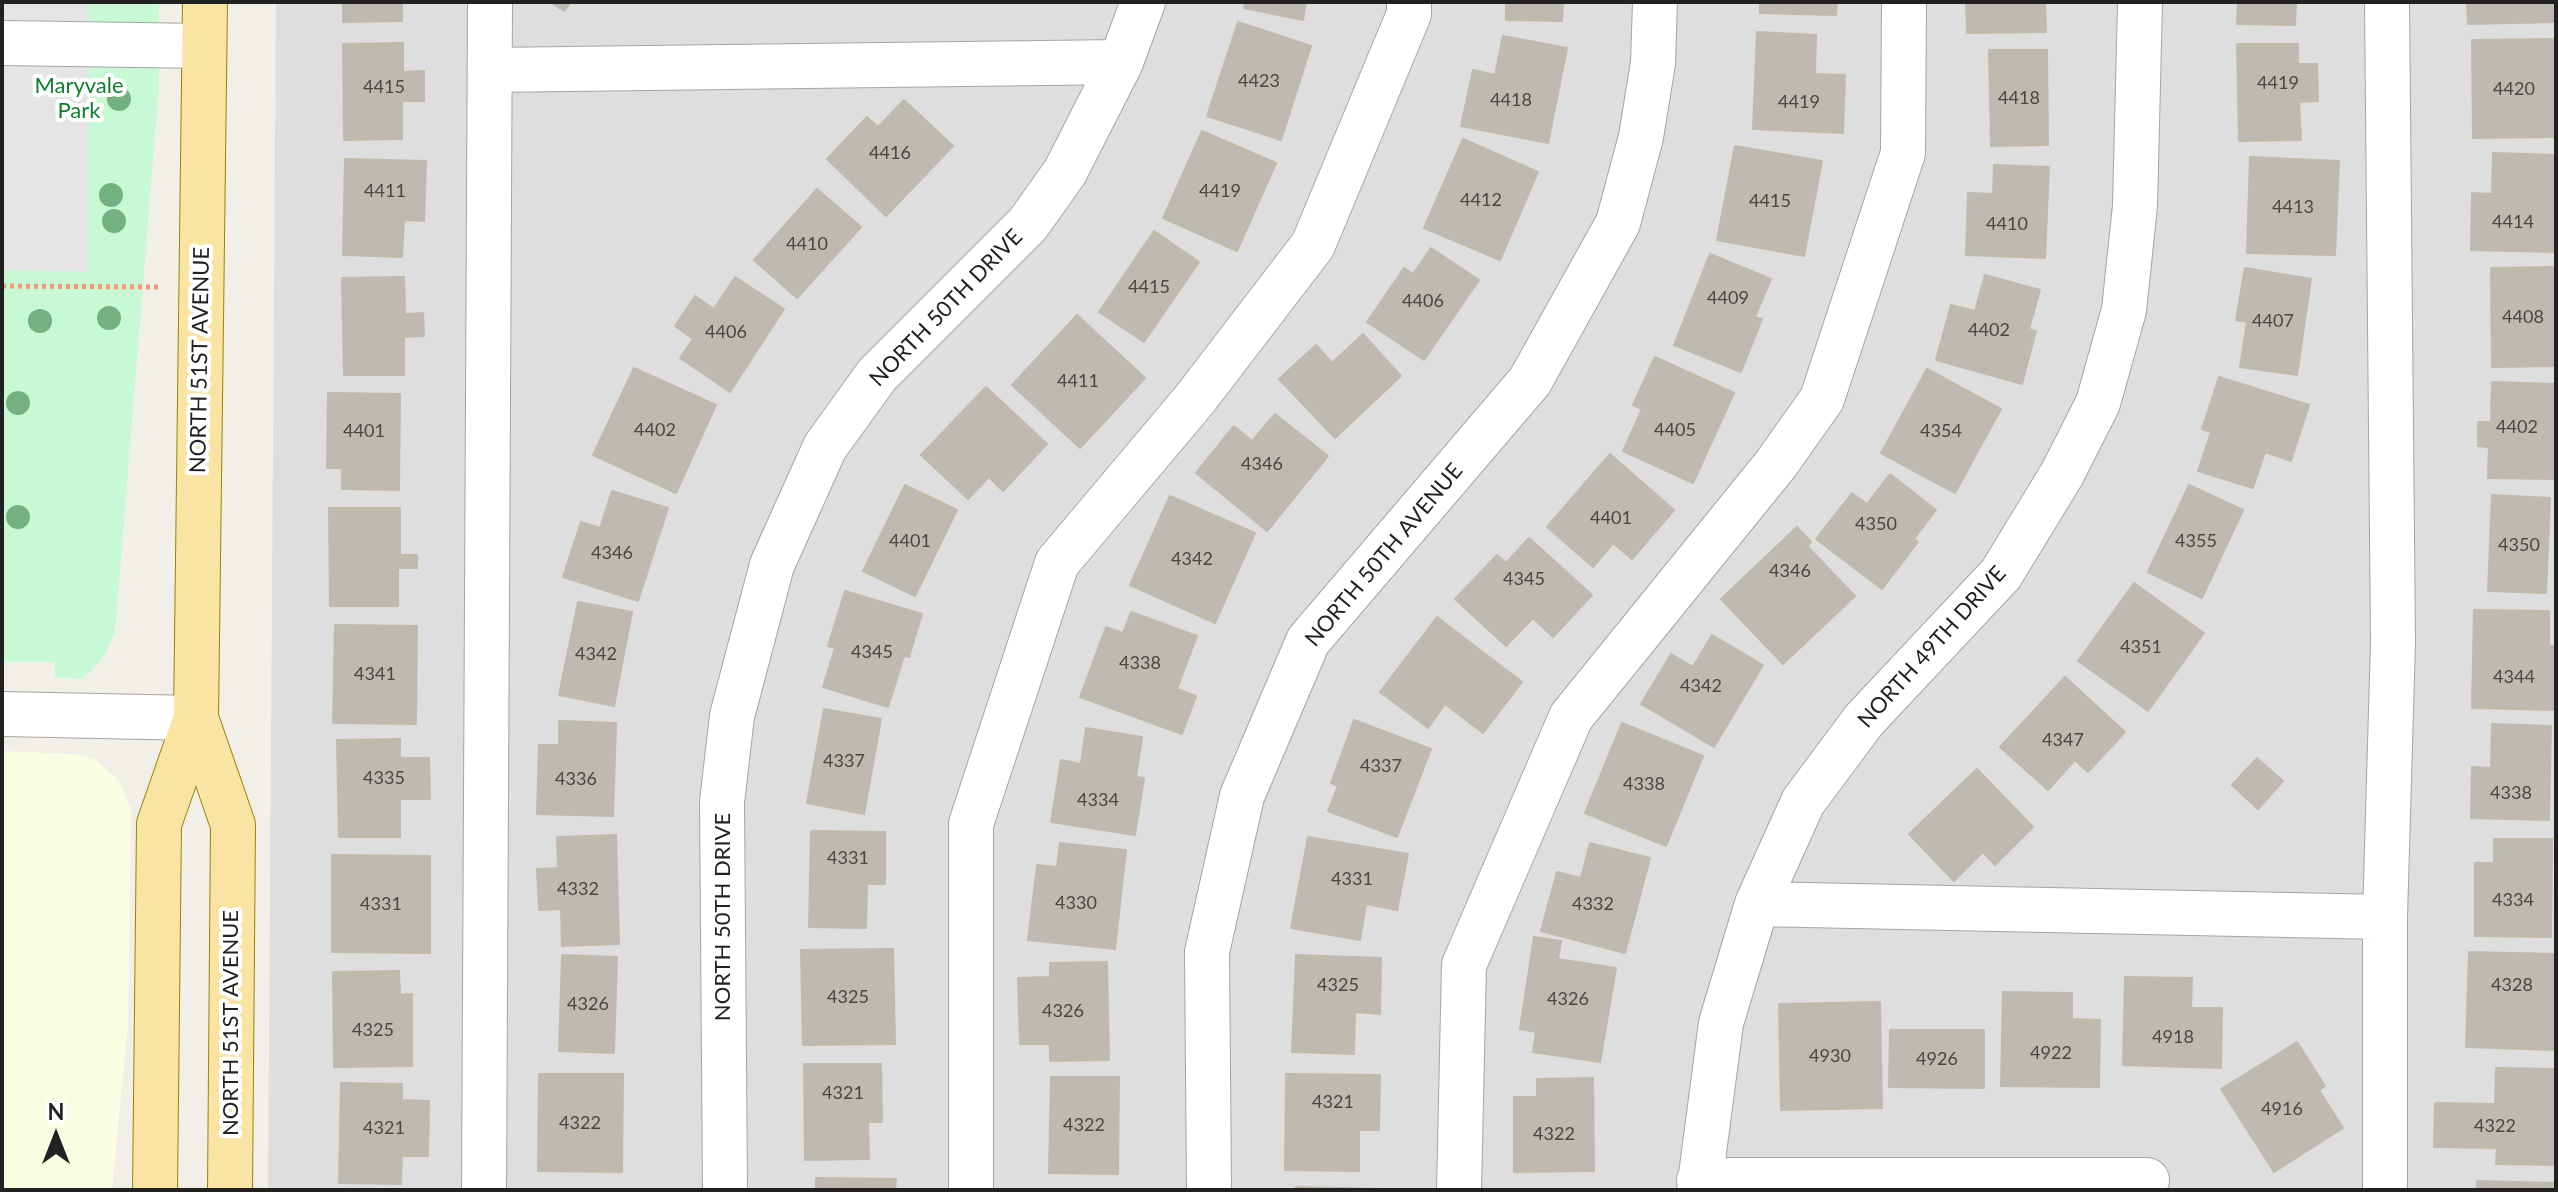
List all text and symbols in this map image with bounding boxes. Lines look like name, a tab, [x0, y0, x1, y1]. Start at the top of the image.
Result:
house number: 4423	[1238, 70, 1280, 92]
house number: 4419	[2257, 72, 2299, 94]
park label: Maryvale Park	[34, 73, 124, 124]
house number: 4415	[363, 76, 405, 98]
house number: 4420	[2493, 78, 2535, 100]
house number: 4418	[1998, 87, 2040, 109]
house number: 4418	[1490, 89, 1532, 111]
house number: 4419	[1778, 91, 1820, 113]
house number: 4416	[869, 142, 911, 164]
house number: 4411	[364, 180, 406, 202]
house number: 4419	[1199, 180, 1241, 202]
house number: 4412	[1460, 189, 1502, 211]
house number: 4415	[1749, 190, 1791, 212]
house number: 4413	[2272, 196, 2314, 218]
house number: 4414	[2492, 211, 2534, 233]
house number: 4410	[1986, 213, 2028, 235]
street label: NORTH 50TH DRIVE	[864, 224, 1028, 392]
house number: 4410	[786, 233, 828, 255]
street label: NORTH 51ST AVENUE	[185, 247, 215, 473]
house number: 4415	[1128, 276, 1170, 298]
house number: 4409	[1707, 287, 1749, 309]
house number: 4406	[1402, 290, 1444, 312]
house number: 4408	[2502, 306, 2544, 328]
house number: 4407	[2252, 310, 2294, 332]
house number: 4402	[1968, 319, 2010, 341]
house number: 4406	[705, 321, 747, 343]
house number: 4411	[1057, 370, 1099, 392]
house number: 4402	[2496, 416, 2538, 438]
house number: 4402	[634, 419, 676, 441]
house number: 4405	[1654, 419, 1696, 441]
house number: 4401	[343, 420, 385, 442]
house number: 4354	[1920, 420, 1962, 442]
house number: 4346	[1241, 453, 1283, 475]
street label: NORTH 50TH AVENUE	[1300, 458, 1468, 652]
house number: 4401	[1590, 507, 1632, 529]
house number: 4350	[1855, 513, 1897, 535]
house number: 4401	[889, 530, 931, 552]
house number: 4355	[2175, 530, 2217, 552]
house number: 4350	[2498, 534, 2540, 556]
house number: 4346	[591, 542, 633, 564]
house number: 4342	[1171, 548, 1213, 570]
house number: 4346	[1769, 560, 1811, 582]
street label: NORTH 49TH DRIVE	[1852, 561, 2012, 733]
house number: 4345	[1503, 568, 1545, 590]
house number: 4351	[2120, 636, 2162, 658]
house number: 4345	[851, 641, 893, 663]
house number: 4342	[575, 643, 617, 665]
house number: 4338	[1119, 652, 1161, 674]
house number: 4341	[354, 663, 396, 685]
house number: 4344	[2493, 666, 2535, 688]
house number: 4342	[1680, 675, 1722, 697]
house number: 4347	[2042, 729, 2084, 751]
house number: 4337	[823, 750, 865, 772]
house number: 4337	[1360, 755, 1402, 777]
house number: 4335	[363, 767, 405, 789]
house number: 4336	[555, 768, 597, 790]
house number: 4338	[1623, 773, 1665, 795]
house number: 4338	[2490, 782, 2532, 804]
house number: 4334	[1077, 789, 1119, 811]
street label: NORTH 50TH DRIVE	[710, 813, 736, 1021]
house number: 4331	[827, 847, 869, 869]
house number: 4331	[1331, 868, 1373, 890]
house number: 4332	[557, 878, 599, 900]
house number: 4334	[2492, 889, 2534, 911]
house number: 4330	[1055, 892, 1097, 914]
house number: 4331	[360, 893, 402, 915]
house number: 4332	[1572, 893, 1614, 915]
street label: NORTH 51ST AVENUE	[218, 910, 244, 1136]
house number: 4325	[1317, 974, 1359, 996]
house number: 4328	[2491, 974, 2533, 996]
house number: 4325	[827, 986, 869, 1008]
house number: 4326	[1547, 988, 1589, 1010]
house number: 4326	[567, 993, 609, 1015]
house number: 4326	[1042, 1000, 1084, 1022]
house number: 4325	[352, 1019, 394, 1041]
house number: 4918	[2152, 1026, 2194, 1048]
house number: 4922	[2030, 1042, 2072, 1064]
house number: 4930	[1809, 1045, 1851, 1067]
house number: 4926	[1916, 1048, 1958, 1070]
house number: 4321	[822, 1082, 864, 1104]
house number: 4321	[1312, 1091, 1354, 1113]
north arrow	[16, 1096, 96, 1176]
text: N	[48, 1098, 64, 1125]
house number: 4916	[2261, 1098, 2303, 1120]
house number: 4322	[559, 1112, 601, 1134]
house number: 4322	[1063, 1114, 1105, 1136]
house number: 4322	[2474, 1115, 2516, 1137]
house number: 4321	[363, 1117, 405, 1139]
house number: 4322	[1533, 1123, 1575, 1145]

